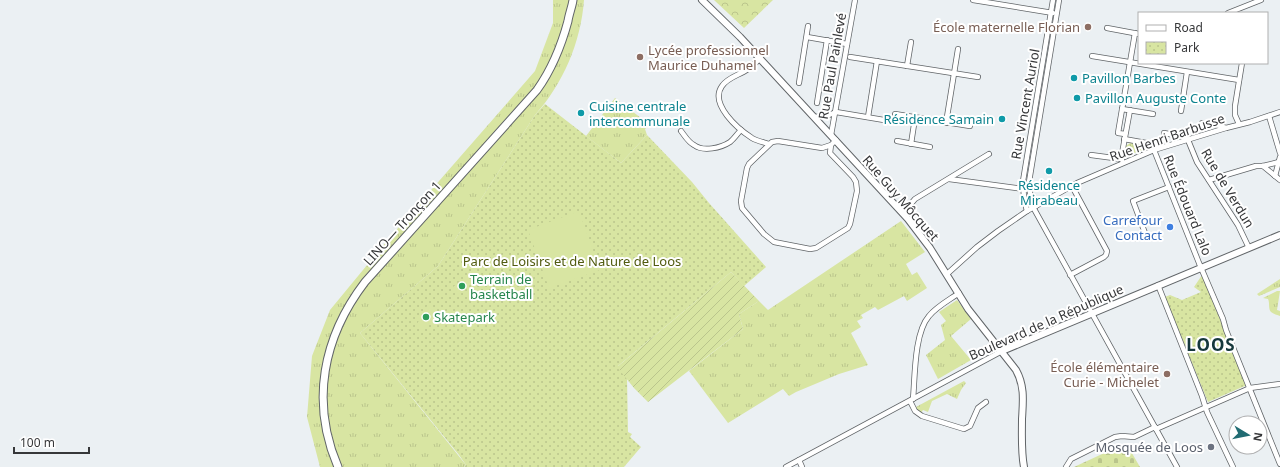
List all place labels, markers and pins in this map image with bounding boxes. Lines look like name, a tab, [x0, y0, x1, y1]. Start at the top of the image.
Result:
place label: École maternelle Florian	[933, 18, 1080, 36]
marker: École maternelle Florian	[1083, 22, 1093, 32]
place label: Lycée professionnel Maurice Duhamel	[648, 41, 769, 74]
marker: Lycée professionnel Maurice Duhamel	[635, 52, 645, 62]
place label: Pavillon Barbes	[1082, 69, 1176, 87]
marker: Pavillon Barbes	[1069, 73, 1079, 83]
place label: Pavillon Auguste Conte	[1085, 89, 1226, 107]
marker: Pavillon Auguste Conte	[1072, 93, 1082, 103]
place label: Cuisine centrale intercommunale	[589, 97, 690, 130]
marker: Cuisine centrale intercommunale	[576, 108, 586, 118]
place label: Résidence Samain	[883, 110, 994, 128]
marker: Résidence Samain	[997, 114, 1007, 124]
marker: Résidence Mirabeau	[1044, 166, 1054, 176]
place label: Résidence Mirabeau	[1018, 176, 1080, 209]
place label: Carrefour Contact	[1103, 211, 1163, 244]
marker: Carrefour Contact	[1165, 222, 1175, 232]
place label: Terrain de basketball	[470, 270, 532, 303]
marker: Terrain de basketball	[457, 281, 467, 291]
place label: Skatepark	[434, 308, 495, 326]
marker: Skatepark	[421, 312, 431, 322]
place label: École élémentaire Curie - Michelet	[1050, 358, 1159, 391]
marker: École élémentaire Curie - Michelet	[1162, 369, 1172, 379]
place label: Mosquée de Loos	[1096, 438, 1203, 456]
marker: Mosquée de Loos	[1206, 442, 1216, 452]

